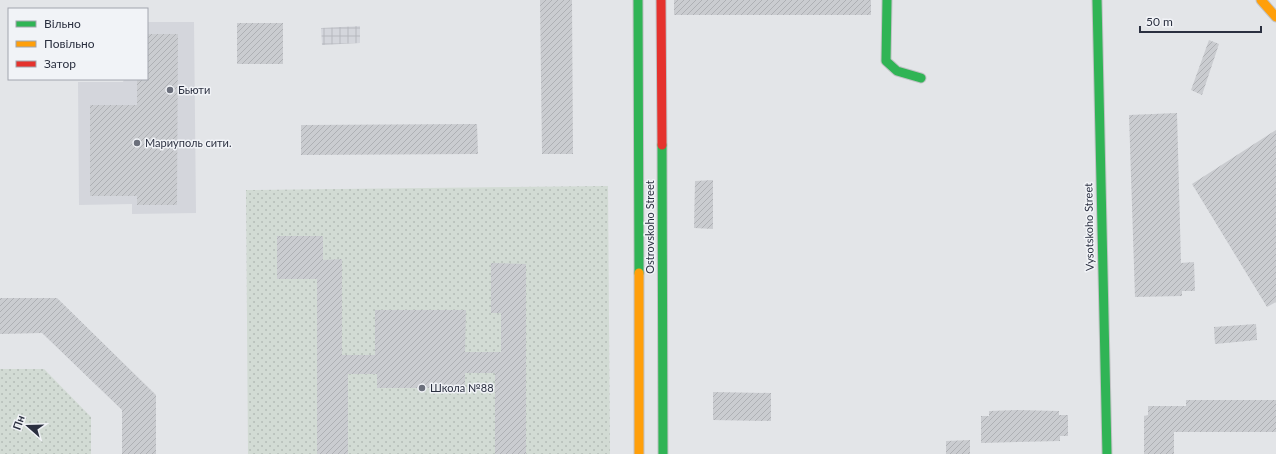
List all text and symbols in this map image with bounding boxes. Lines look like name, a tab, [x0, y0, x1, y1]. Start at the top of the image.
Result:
legend	[8, 8, 148, 80]
scale bar	[1140, 8, 1261, 34]
text: 50 m	[1146, 14, 1173, 29]
text: Вільно	[44, 16, 81, 31]
text: Повільно	[44, 36, 95, 51]
text: Затор	[44, 56, 76, 71]
place label: Бьюти	[178, 83, 210, 96]
marker: Бьюти	[165, 85, 175, 95]
place label: Мариуполь сити.	[145, 136, 232, 149]
marker: Мариуполь сити.	[132, 138, 142, 148]
street label: Ostrovskoho Street	[643, 180, 656, 274]
street label: Vysotskoho Street	[1081, 183, 1096, 271]
place label: Школа №88	[430, 381, 494, 394]
marker: Школа №88	[417, 383, 427, 393]
north arrow	[8, 406, 48, 446]
text: Пн	[10, 413, 27, 431]

